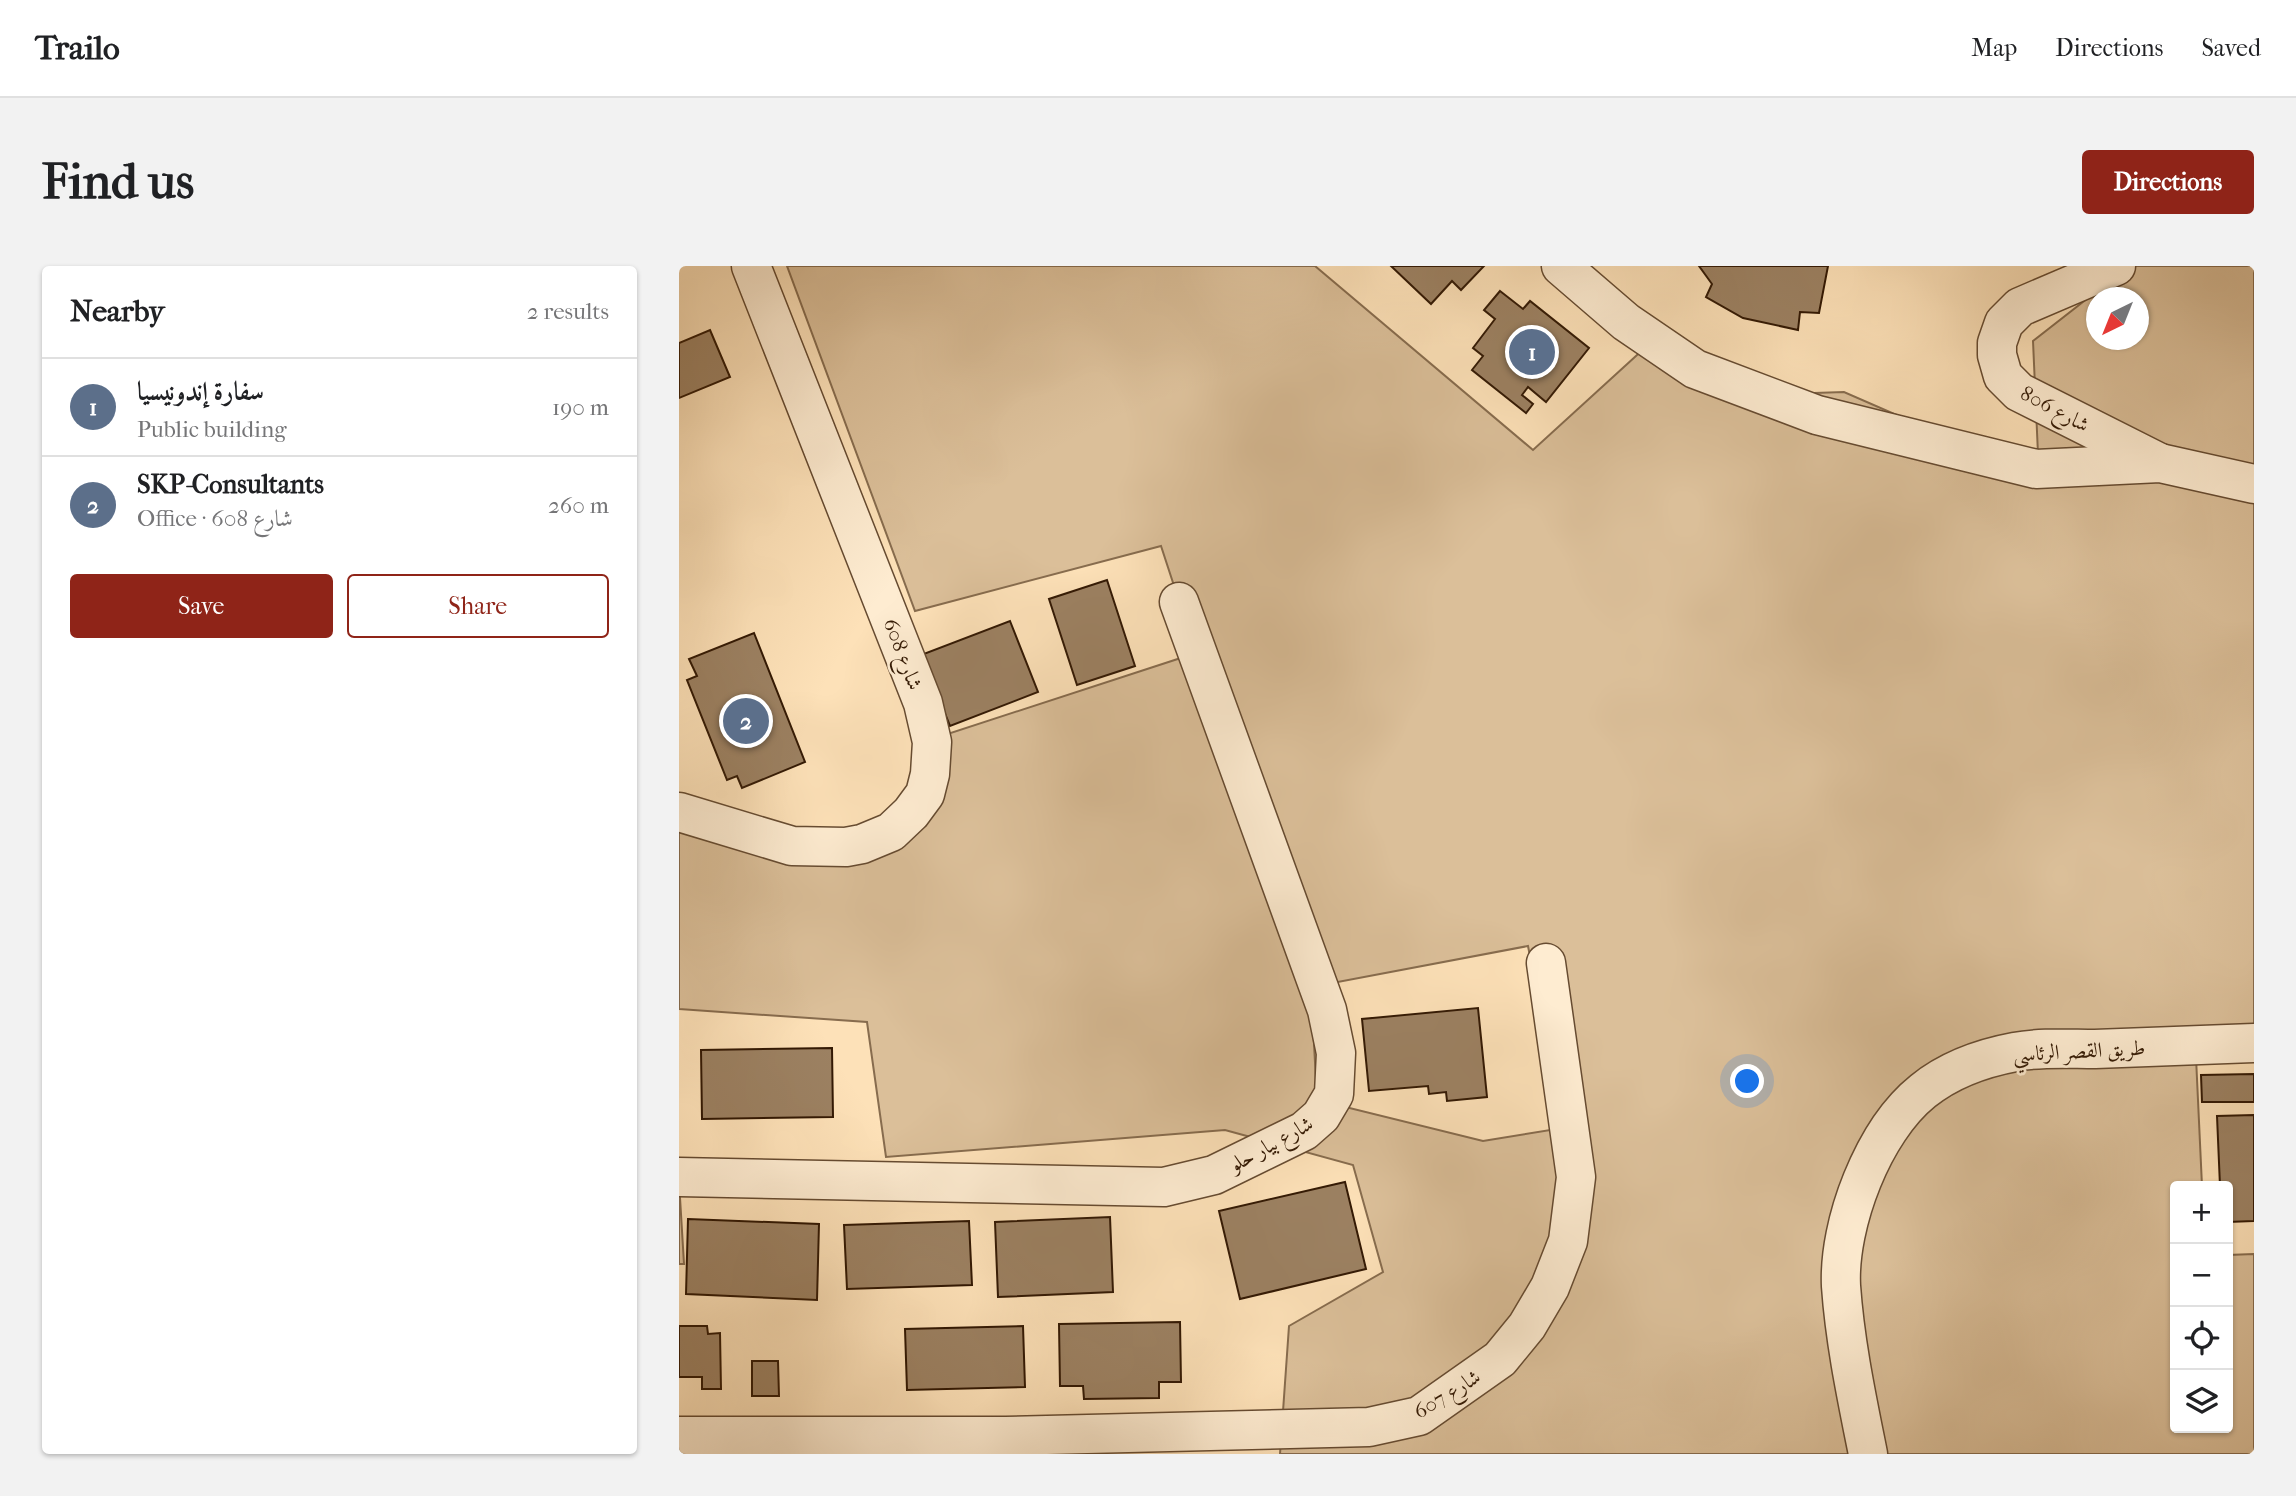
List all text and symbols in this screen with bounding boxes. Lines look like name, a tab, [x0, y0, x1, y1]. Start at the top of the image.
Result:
text: Trailo	[35, 29, 120, 68]
text: Map	[1971, 34, 2017, 62]
text: Directions	[2055, 34, 2163, 62]
text: Saved	[2201, 34, 2261, 62]
button: Directions	[2082, 150, 2254, 214]
text: Find us	[42, 153, 194, 211]
north arrow	[2086, 287, 2149, 350]
text: Nearby	[70, 294, 165, 329]
text: 2 results	[527, 298, 609, 325]
pin: 1	[1509, 326, 1555, 378]
text: سفارة إندونيسيا	[137, 376, 264, 407]
street label: شارع 806	[2014, 381, 2094, 442]
text: 1	[89, 394, 97, 421]
text: 190 m	[552, 394, 609, 421]
text: Public building	[137, 416, 287, 443]
text: SKP-Consultants	[137, 469, 324, 500]
text: 2	[87, 492, 99, 519]
text: 260 m	[548, 492, 609, 519]
text: Office · شارع 608	[137, 505, 293, 532]
button: Save	[70, 574, 333, 638]
button: Share	[347, 574, 609, 638]
street label: شارع 608	[873, 615, 928, 695]
pin: 2	[723, 695, 769, 747]
street label: طريق القصر الرئاسي	[2012, 1036, 2146, 1074]
your location	[1730, 1064, 1764, 1098]
street label: شارع بيار حلو	[1223, 1111, 1320, 1183]
map controls	[2170, 1181, 2233, 1433]
button: +	[2170, 1181, 2233, 1244]
button: −	[2170, 1244, 2233, 1307]
button: locate	[2170, 1307, 2233, 1370]
street label: شارع 607	[1409, 1364, 1488, 1429]
button: layers	[2170, 1370, 2233, 1433]

